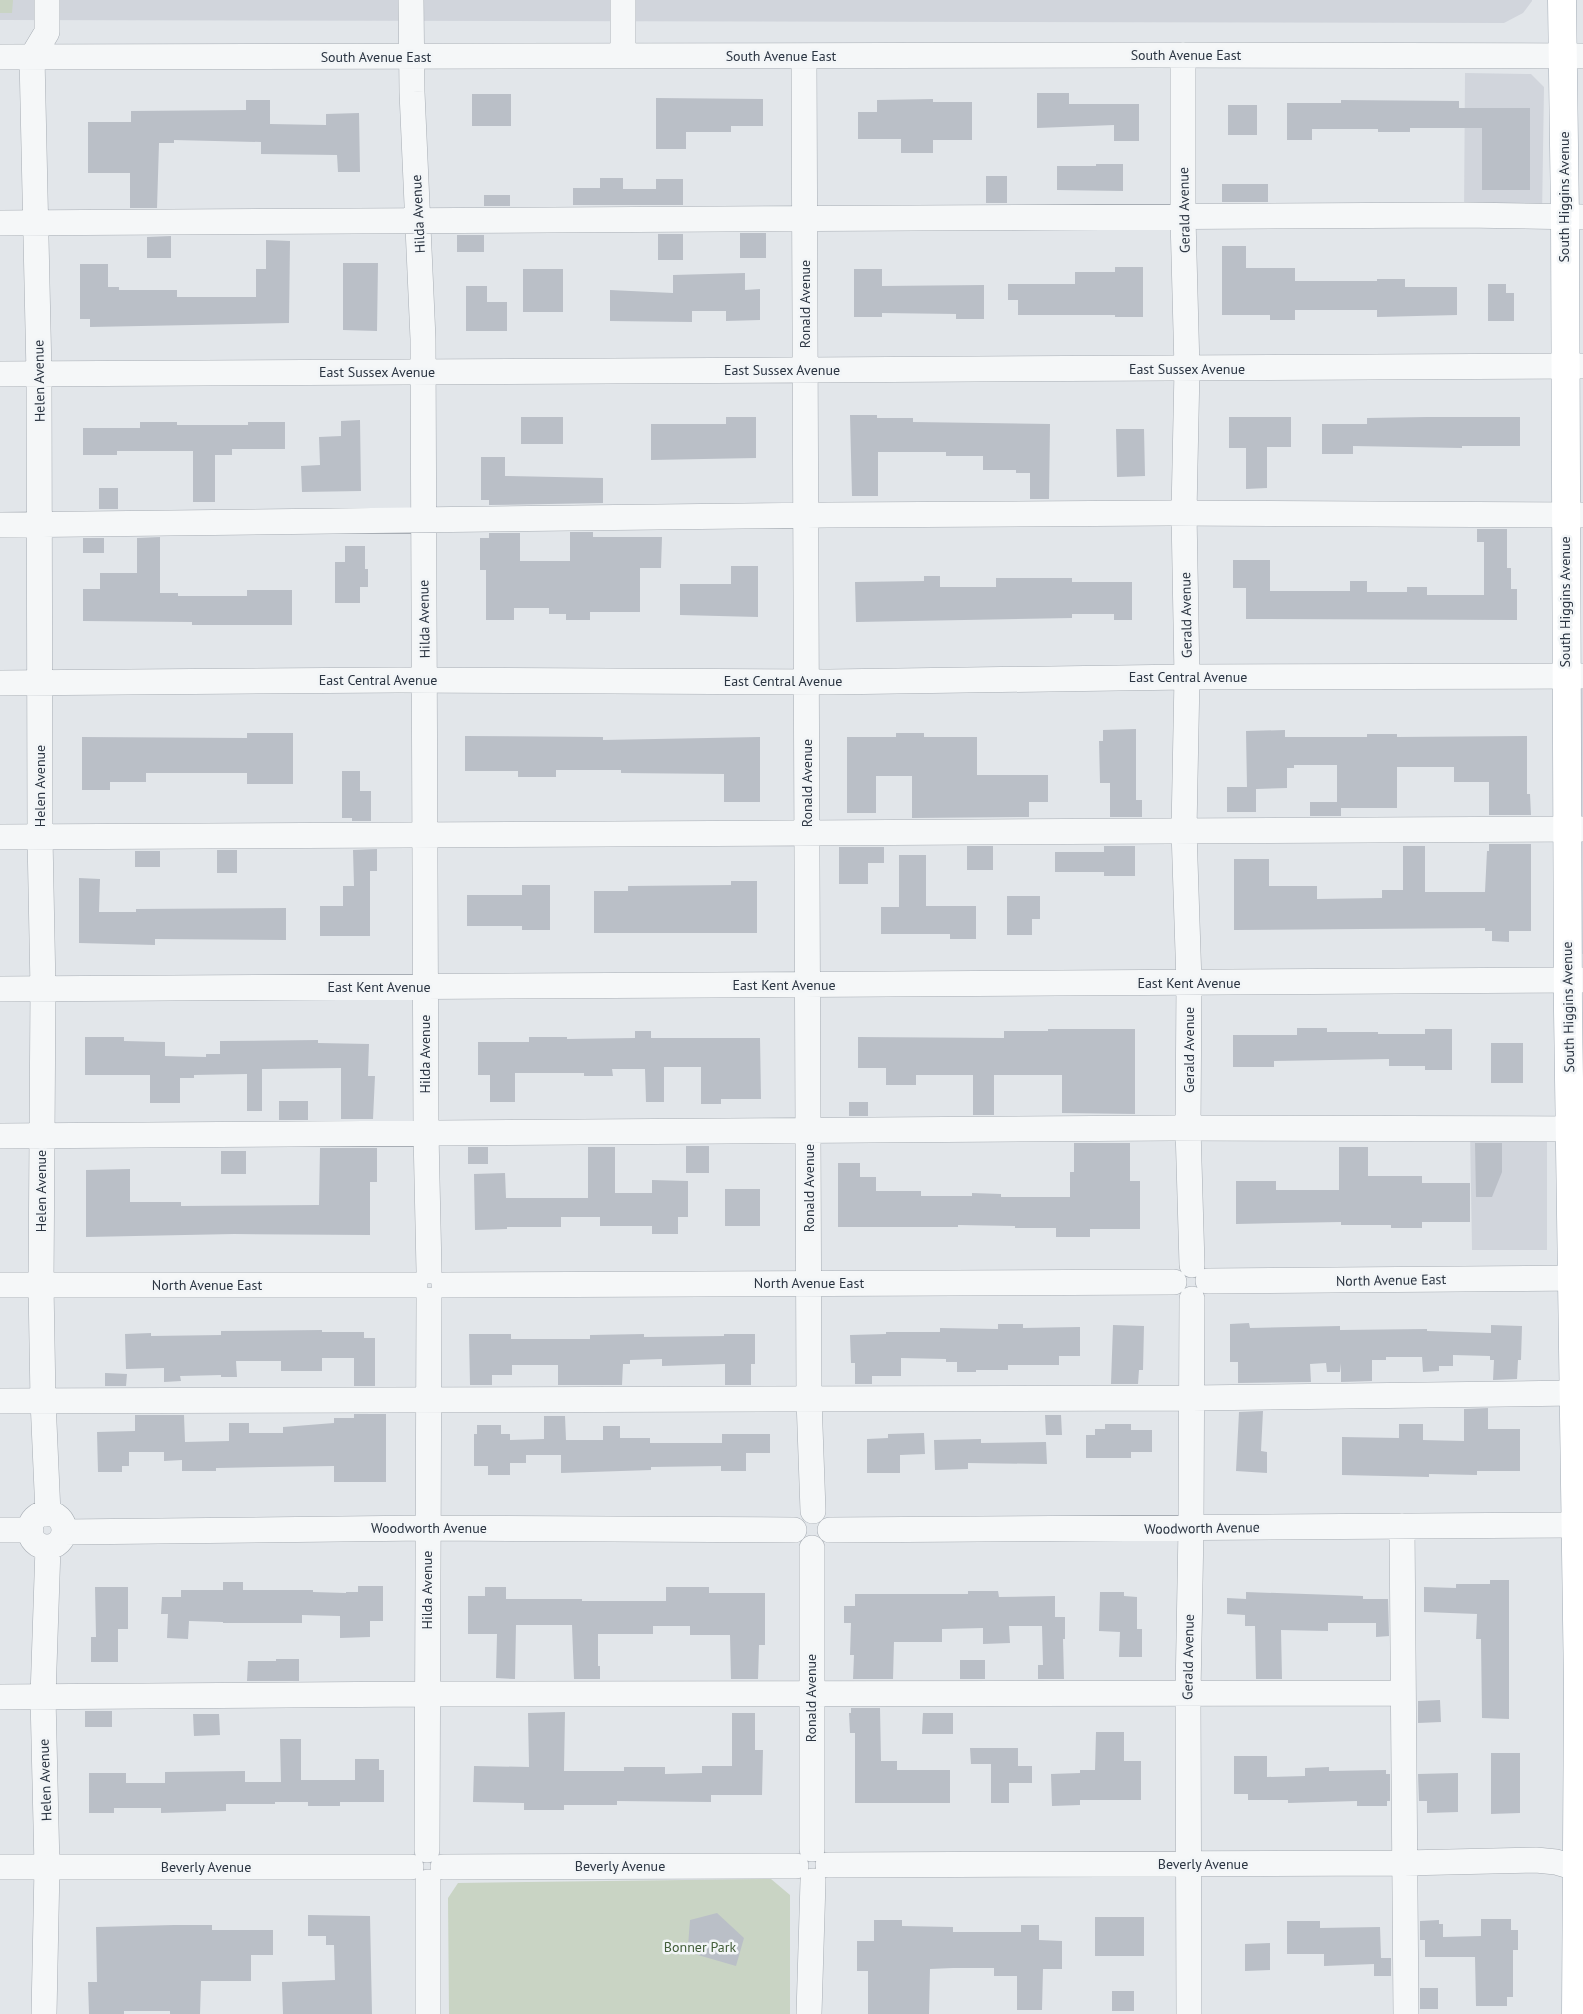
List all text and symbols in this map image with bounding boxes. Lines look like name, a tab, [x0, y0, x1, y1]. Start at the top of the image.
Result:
street label: South Avenue East	[1131, 46, 1242, 64]
street label: South Avenue East	[726, 47, 837, 65]
street label: South Avenue East	[321, 48, 432, 66]
street label: South Higgins Avenue	[1555, 131, 1573, 263]
street label: Gerald Avenue	[1174, 167, 1194, 253]
street label: Hilda Avenue	[407, 174, 429, 254]
street label: Ronald Avenue	[796, 260, 814, 348]
street label: Helen Avenue	[29, 340, 49, 422]
street label: East Sussex Avenue	[1129, 360, 1245, 378]
street label: East Sussex Avenue	[724, 361, 840, 379]
street label: East Sussex Avenue	[319, 363, 435, 381]
street label: South Higgins Avenue	[1556, 536, 1574, 668]
street label: Gerald Avenue	[1176, 572, 1196, 658]
street label: Hilda Avenue	[414, 579, 434, 659]
street label: East Central Avenue	[1129, 668, 1247, 686]
street label: East Central Avenue	[319, 671, 437, 689]
street label: East Central Avenue	[724, 672, 842, 690]
street label: Ronald Avenue	[798, 739, 816, 827]
street label: Helen Avenue	[31, 745, 49, 827]
street label: South Higgins Avenue	[1558, 941, 1578, 1073]
street label: East Kent Avenue	[1137, 974, 1241, 992]
street label: East Kent Avenue	[732, 976, 836, 994]
street label: East Kent Avenue	[327, 978, 431, 996]
street label: Gerald Avenue	[1180, 1007, 1198, 1093]
street label: Hilda Avenue	[416, 1015, 434, 1093]
street label: Ronald Avenue	[800, 1144, 818, 1232]
street label: Helen Avenue	[32, 1150, 50, 1232]
street label: North Avenue East	[1336, 1270, 1447, 1290]
street label: North Avenue East	[754, 1274, 864, 1292]
street label: North Avenue East	[152, 1276, 262, 1294]
street label: Woodworth Avenue	[1144, 1518, 1260, 1538]
street label: Woodworth Avenue	[371, 1519, 487, 1537]
street label: Hilda Avenue	[418, 1551, 436, 1629]
street label: Gerald Avenue	[1178, 1614, 1198, 1700]
street label: Ronald Avenue	[802, 1654, 820, 1742]
street label: Helen Avenue	[35, 1739, 55, 1821]
street label: Beverly Avenue	[1158, 1855, 1248, 1873]
street label: Beverly Avenue	[575, 1857, 665, 1875]
street label: Beverly Avenue	[161, 1858, 251, 1876]
park label: Bonner Park	[664, 1938, 736, 1956]

